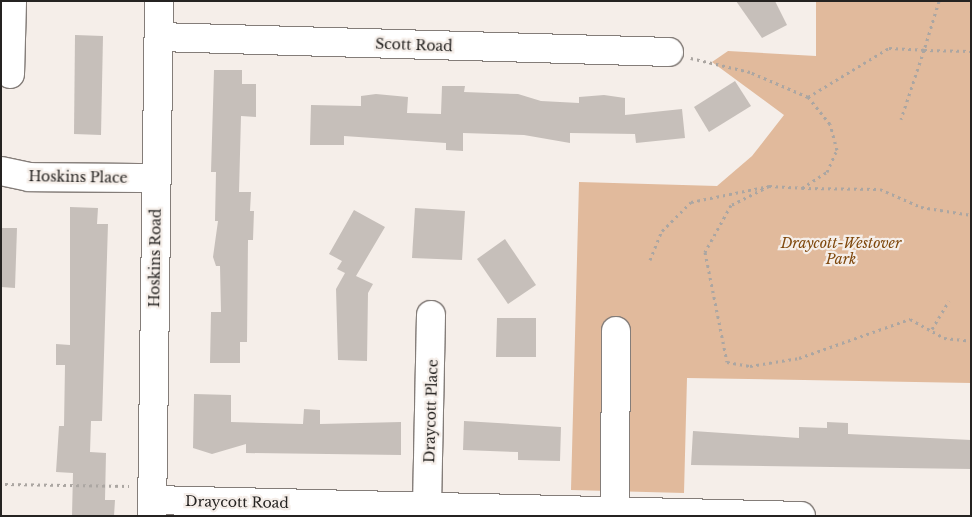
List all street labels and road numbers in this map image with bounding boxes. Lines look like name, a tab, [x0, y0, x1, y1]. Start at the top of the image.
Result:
street label: Scott Road	[375, 35, 453, 55]
street label: Hoskins Place	[28, 168, 128, 186]
street label: Hoskins Road	[146, 208, 164, 308]
street label: Draycott Place	[421, 359, 441, 463]
street label: Draycott Road	[185, 493, 289, 511]

